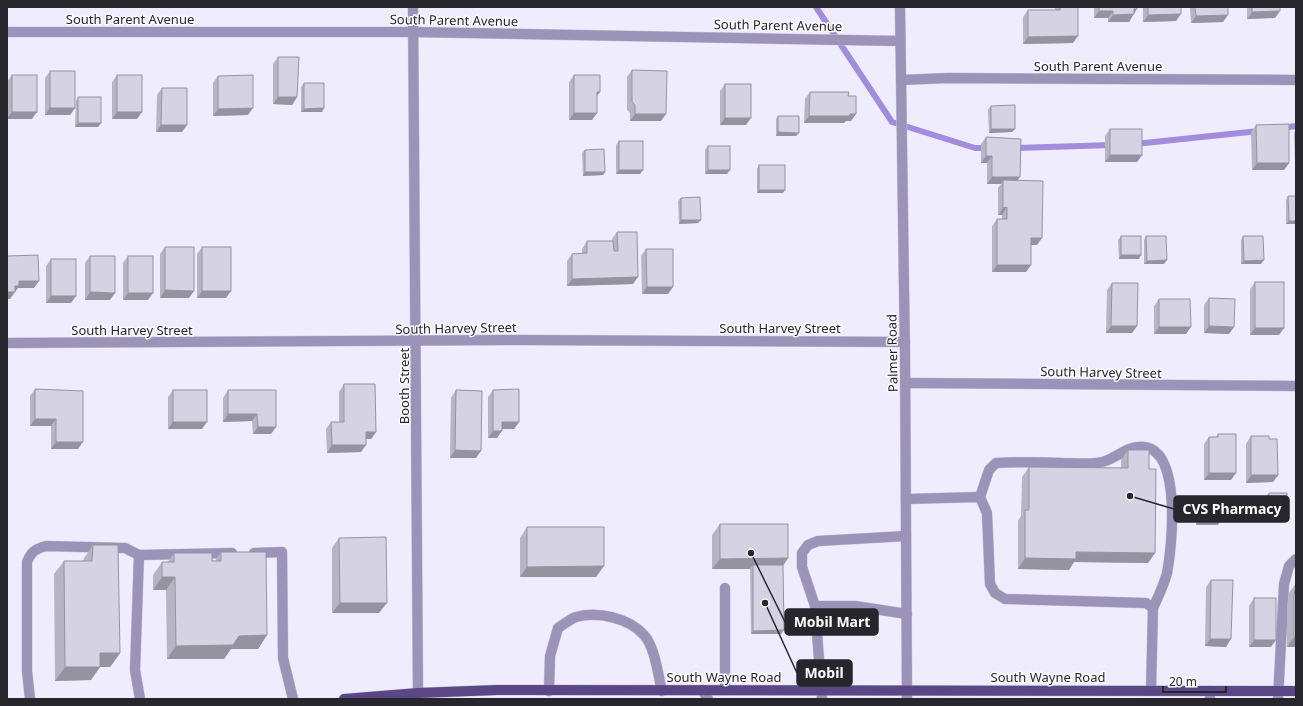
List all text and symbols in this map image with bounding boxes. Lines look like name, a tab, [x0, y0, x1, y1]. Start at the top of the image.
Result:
street label: South Parent Avenue	[66, 10, 194, 28]
street label: South Parent Avenue	[390, 10, 518, 30]
street label: South Parent Avenue	[714, 15, 842, 35]
street label: South Parent Avenue	[1034, 57, 1162, 75]
street label: Palmer Road	[882, 314, 902, 392]
street label: South Harvey Street	[395, 318, 517, 338]
street label: South Harvey Street	[719, 319, 841, 337]
street label: South Harvey Street	[71, 321, 193, 339]
street label: Booth Street	[395, 347, 413, 424]
street label: South Harvey Street	[1040, 362, 1162, 382]
callout: CVS Pharmacy	[1174, 496, 1289, 522]
text: CVS Pharmacy	[1182, 499, 1282, 518]
callout: Mobil Mart	[785, 609, 878, 635]
text: Mobil Mart	[794, 612, 870, 631]
callout: Mobil	[797, 660, 852, 686]
text: Mobil	[804, 663, 844, 682]
street label: South Wayne Road	[667, 668, 781, 686]
street label: South Wayne Road	[991, 668, 1105, 686]
scale bar	[1163, 668, 1226, 694]
text: 20 m	[1169, 673, 1197, 690]

